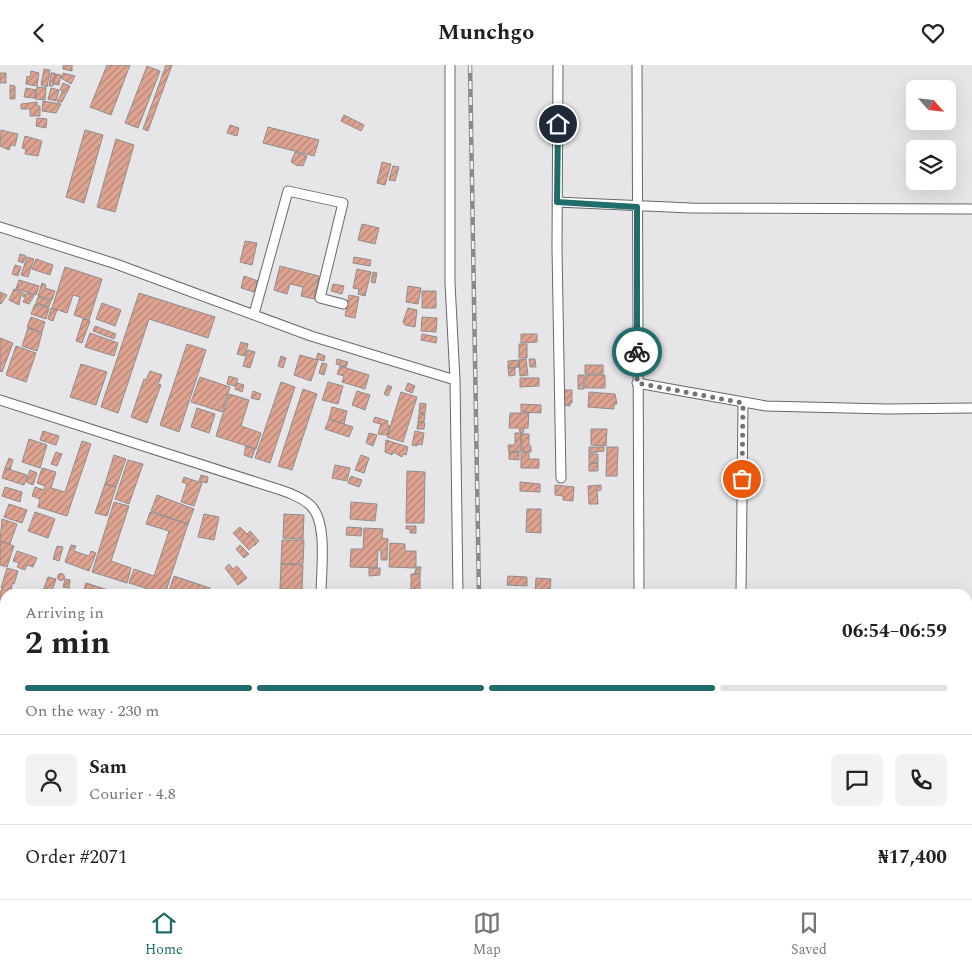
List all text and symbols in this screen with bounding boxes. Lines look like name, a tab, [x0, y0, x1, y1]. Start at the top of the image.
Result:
text: Munchgo	[438, 16, 534, 49]
icon: back	[25, 19, 53, 47]
icon: heart	[919, 19, 947, 47]
north arrow	[906, 80, 956, 130]
map controls	[906, 80, 956, 190]
pin	[537, 103, 579, 145]
icon: home	[544, 110, 572, 138]
button: layers	[906, 140, 956, 190]
courier	[612, 327, 662, 377]
icon: bike	[623, 338, 651, 366]
pin	[721, 458, 763, 500]
icon: bag	[728, 465, 756, 493]
text: Arriving in	[25, 601, 104, 625]
text: 06:54–06:59	[842, 617, 947, 646]
text: 2 min	[25, 619, 110, 668]
text: On the way · 230 m	[25, 699, 159, 723]
text: Sam	[89, 753, 127, 782]
button: person	[25, 754, 77, 806]
button: chat	[831, 754, 883, 806]
button: phone	[895, 754, 947, 806]
text: Courier · 4.8	[89, 782, 176, 806]
text: Order #2071	[25, 843, 128, 872]
text: ₦17,400	[878, 843, 947, 872]
tab: Home	[145, 909, 183, 960]
tab: Map	[473, 909, 501, 960]
tab: Saved	[791, 909, 827, 960]

